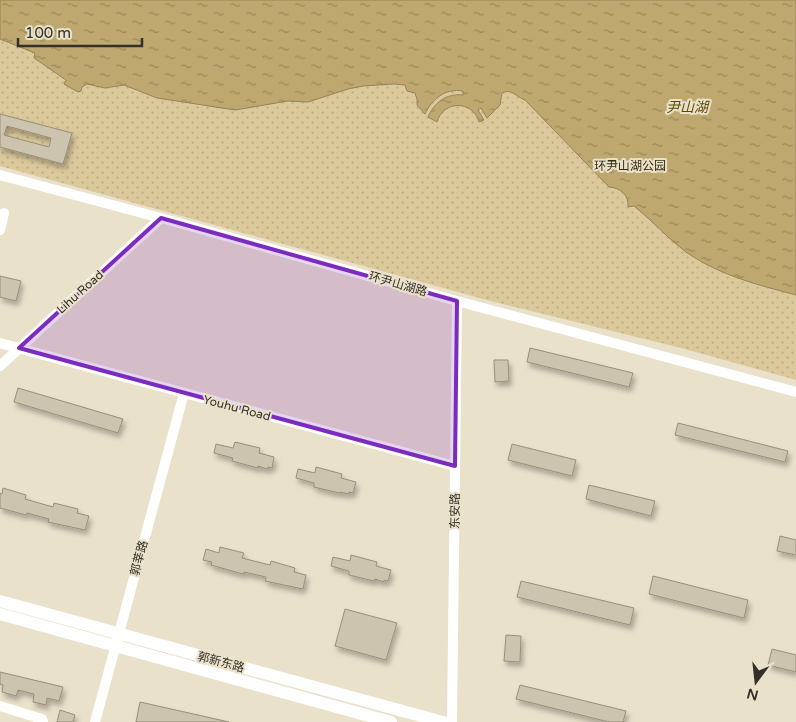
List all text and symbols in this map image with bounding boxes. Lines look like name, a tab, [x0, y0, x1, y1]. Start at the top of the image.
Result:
scale bar	[18, 15, 141, 47]
text: 100 m	[25, 24, 71, 42]
water label: 尹山湖	[666, 99, 710, 116]
park label: 环尹山湖公园	[594, 159, 666, 173]
street label: Lihu Road	[54, 267, 106, 317]
street label: 环尹山湖路	[367, 269, 429, 299]
street label: Youhu Road	[202, 392, 272, 424]
street label: 东安路	[448, 493, 462, 529]
street label: 郭莘路	[128, 539, 150, 577]
street label: 郭新东路	[196, 649, 246, 675]
north arrow	[731, 657, 781, 707]
text: N	[745, 684, 760, 704]

